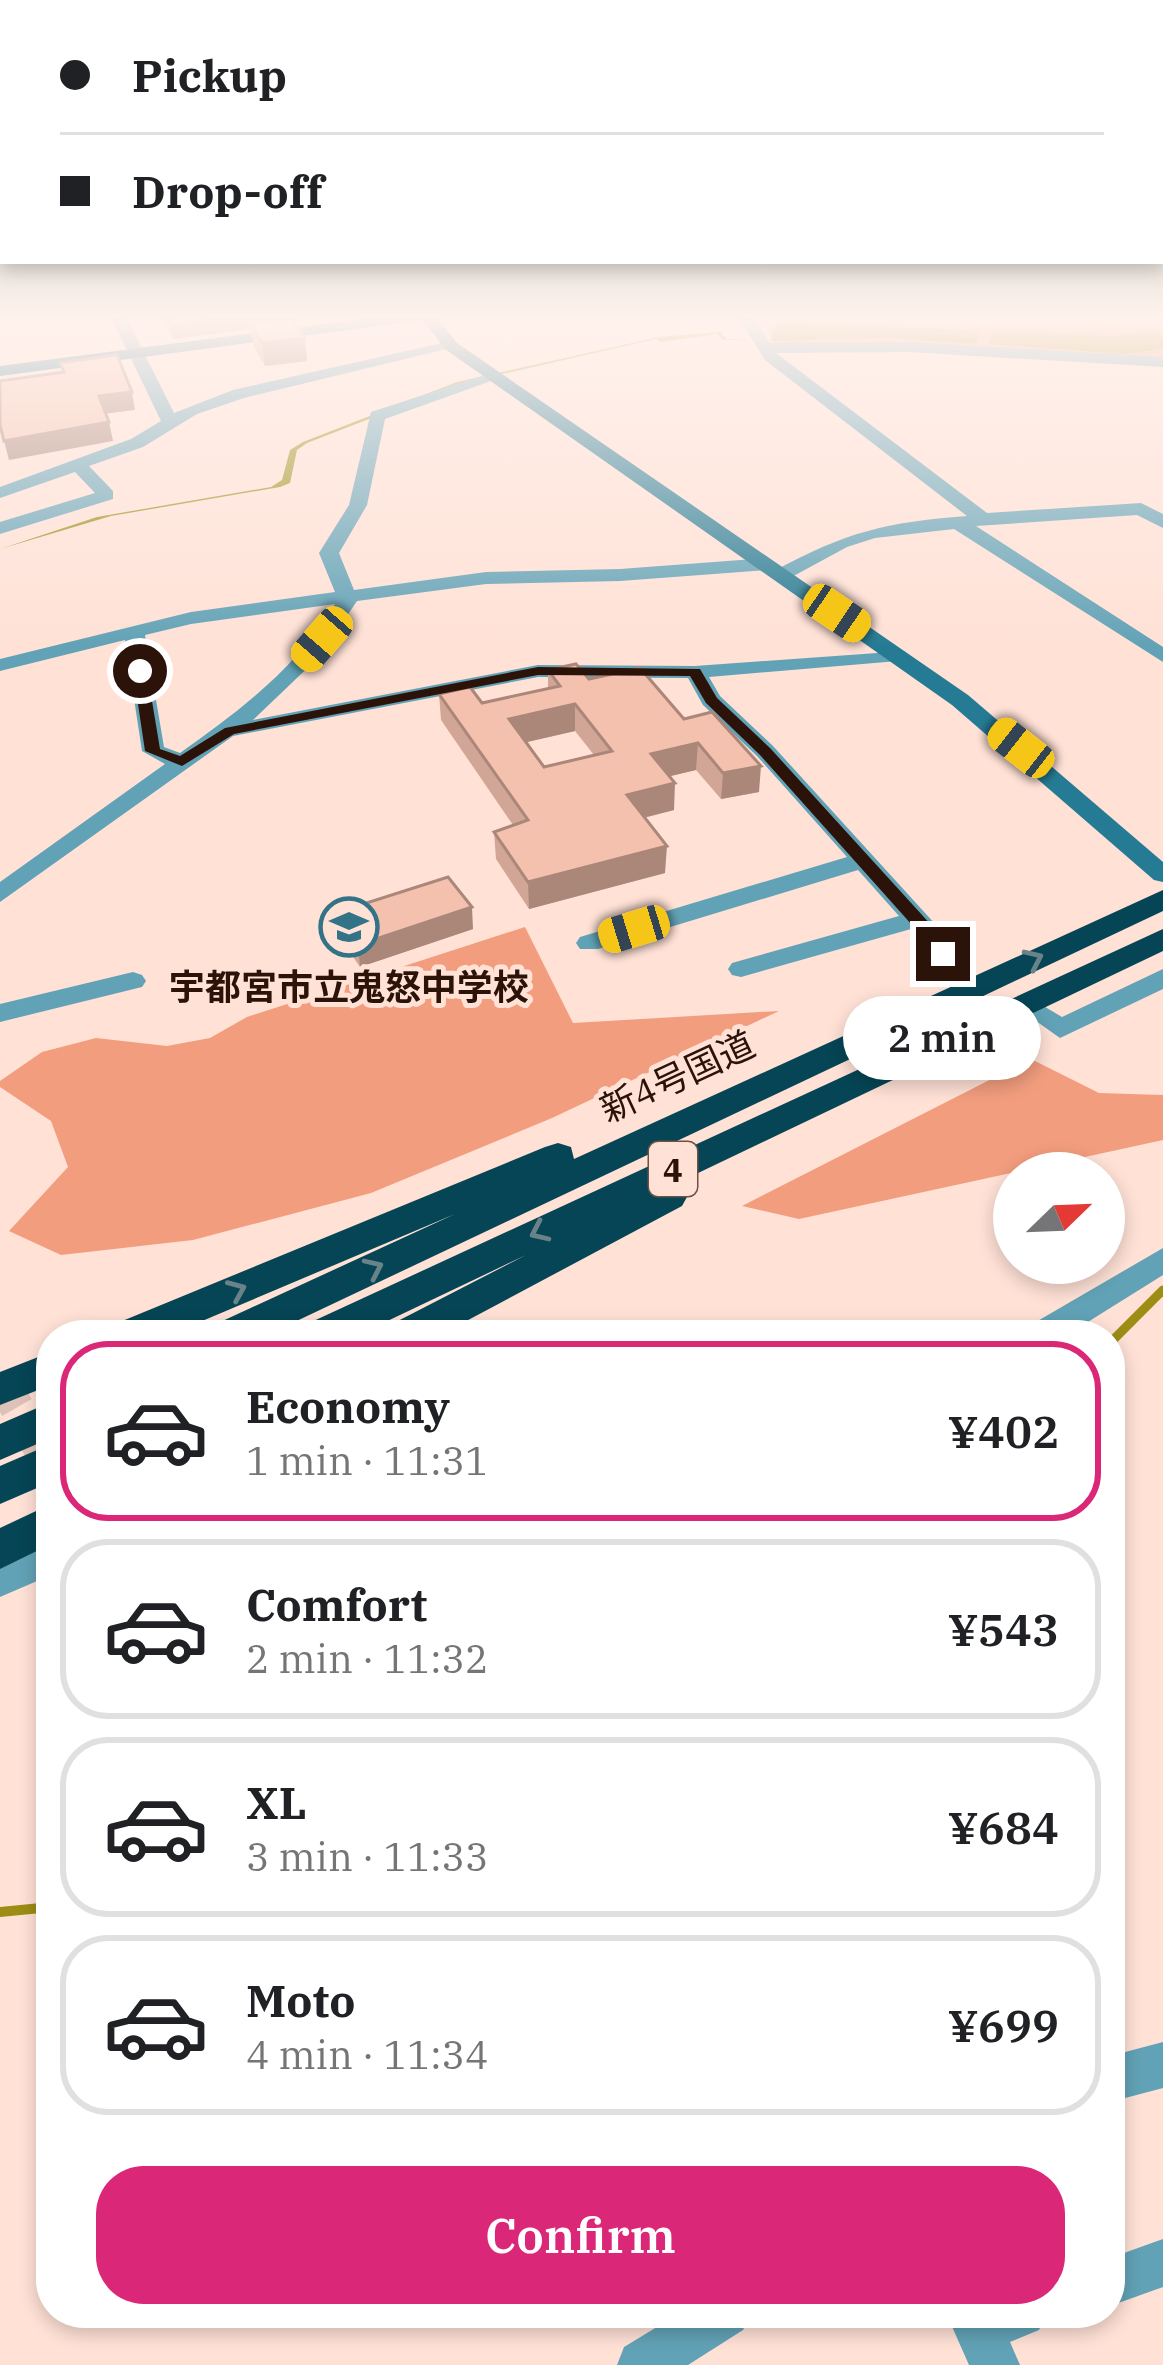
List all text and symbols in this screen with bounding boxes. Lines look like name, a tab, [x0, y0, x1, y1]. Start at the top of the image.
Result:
text: Pickup	[132, 46, 287, 104]
text: Drop-off	[132, 162, 323, 220]
car	[797, 578, 877, 648]
car	[285, 600, 359, 678]
route start	[113, 644, 167, 698]
car	[982, 712, 1060, 784]
school or university icon: 宇都宮市立鬼怒中学校	[318, 896, 380, 958]
car	[594, 901, 674, 957]
route end	[916, 927, 970, 981]
one-way arrow	[1022, 950, 1043, 973]
place label: 宇都宮市立鬼怒中学校	[169, 963, 529, 1010]
callout: 2 min	[844, 996, 1042, 1080]
text: 2 min	[888, 1012, 996, 1063]
street label: 新4号国道	[592, 1020, 762, 1132]
road number: 4	[649, 1142, 697, 1196]
north arrow	[993, 1152, 1125, 1284]
map controls	[993, 1152, 1125, 1284]
one-way arrow	[530, 1218, 551, 1241]
one-way arrow	[362, 1258, 383, 1282]
one-way arrow	[226, 1280, 247, 1304]
icon: car	[102, 1377, 210, 1485]
text: Economy	[246, 1377, 450, 1435]
text: ¥402	[948, 1402, 1059, 1460]
text: 1 min · 11:31	[246, 1435, 488, 1486]
icon: car	[102, 1575, 210, 1683]
text: Comfort	[246, 1575, 427, 1633]
text: ¥543	[948, 1600, 1059, 1658]
text: 2 min · 11:32	[246, 1633, 488, 1684]
icon: car	[102, 1773, 210, 1881]
text: XL	[246, 1773, 307, 1831]
text: ¥684	[948, 1798, 1059, 1856]
text: 3 min · 11:33	[246, 1831, 488, 1882]
icon: car	[102, 1971, 210, 2079]
text: Moto	[246, 1971, 356, 2029]
text: ¥699	[948, 1996, 1059, 2054]
text: 4 min · 11:34	[246, 2029, 488, 2080]
button: Confirm	[96, 2166, 1065, 2304]

